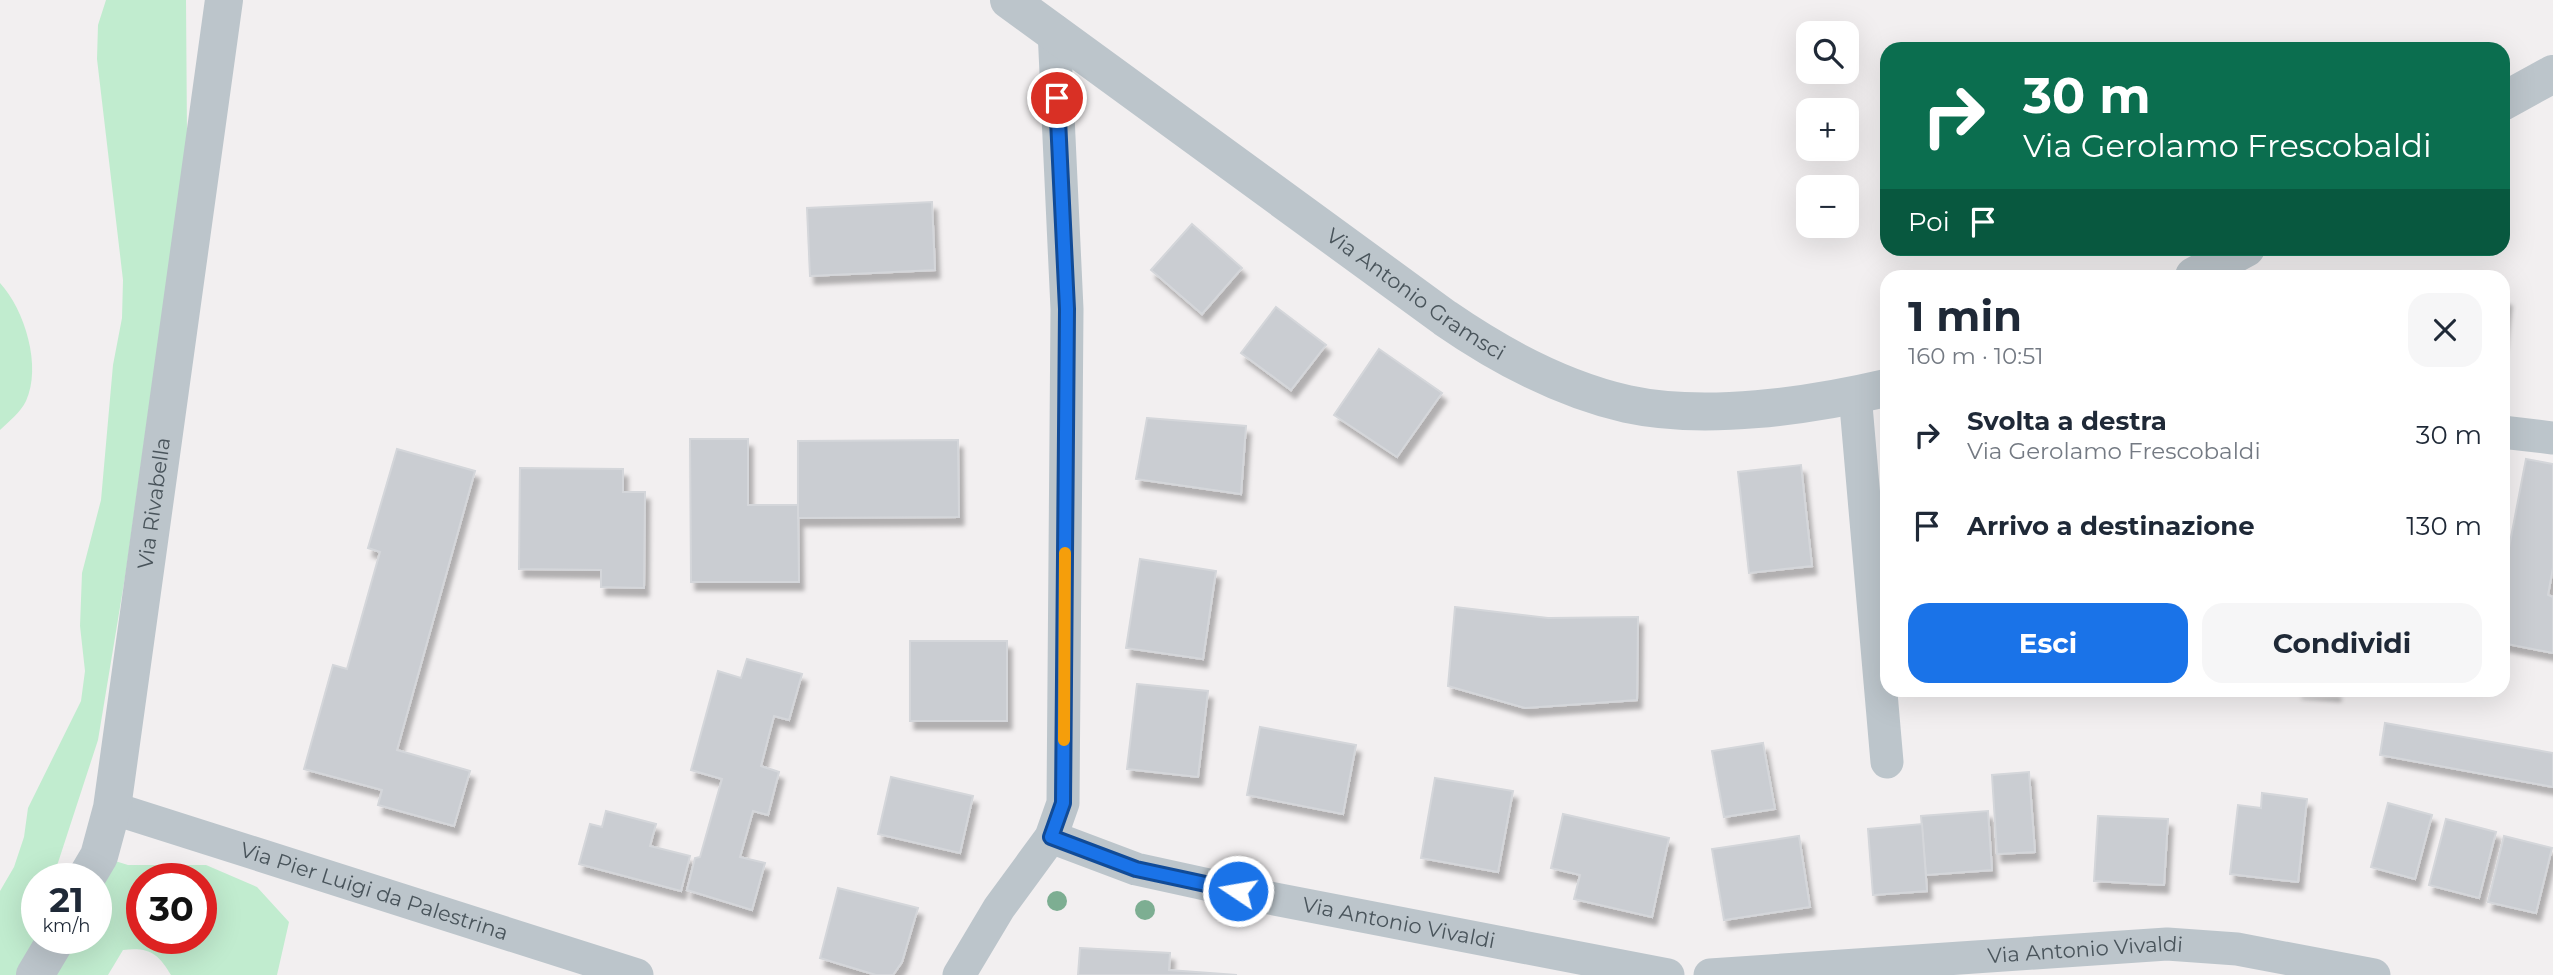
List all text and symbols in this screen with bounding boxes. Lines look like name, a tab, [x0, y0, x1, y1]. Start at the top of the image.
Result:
map controls	[1796, 21, 1859, 238]
button: search	[1796, 21, 1859, 84]
text: 30 m	[2023, 66, 2151, 125]
pin	[1027, 68, 1087, 128]
icon: right	[1908, 70, 1999, 161]
icon: arrive	[1038, 79, 1076, 117]
button: +	[1796, 98, 1859, 161]
text: Via Gerolamo Frescobaldi	[2023, 126, 2432, 165]
button: −	[1796, 175, 1859, 238]
icon: arrive	[1964, 203, 2002, 241]
text: Poi	[1908, 206, 1950, 238]
street label: Via Antonio Gramsci	[1321, 223, 1510, 365]
text: 1 min	[1908, 290, 2022, 342]
button: close	[2408, 293, 2482, 367]
text: 160 m · 10:51	[1908, 342, 2044, 370]
text: Svolta a destra	[1967, 405, 2167, 437]
icon: right	[1908, 416, 1946, 454]
text: 30 m	[2416, 419, 2482, 451]
street label: Via Rivabella	[132, 436, 175, 571]
text: Via Gerolamo Frescobaldi	[1967, 437, 2261, 465]
icon: arrive	[1908, 507, 1946, 545]
text: Arrivo a destinazione	[1967, 510, 2255, 542]
text: 130 m	[2406, 510, 2482, 542]
button: Esci	[1908, 603, 2188, 683]
button: Condividi	[2202, 603, 2482, 683]
street label: Via Pier Luigi da Palestrina	[237, 837, 511, 945]
position arrow	[1201, 854, 1275, 928]
speed limit sign: 30	[126, 863, 217, 954]
text: 21	[49, 878, 84, 921]
street label: Via Antonio Vivaldi	[1300, 892, 1497, 953]
text: km/h	[42, 915, 91, 937]
street label: Via Antonio Vivaldi	[1987, 931, 2184, 968]

